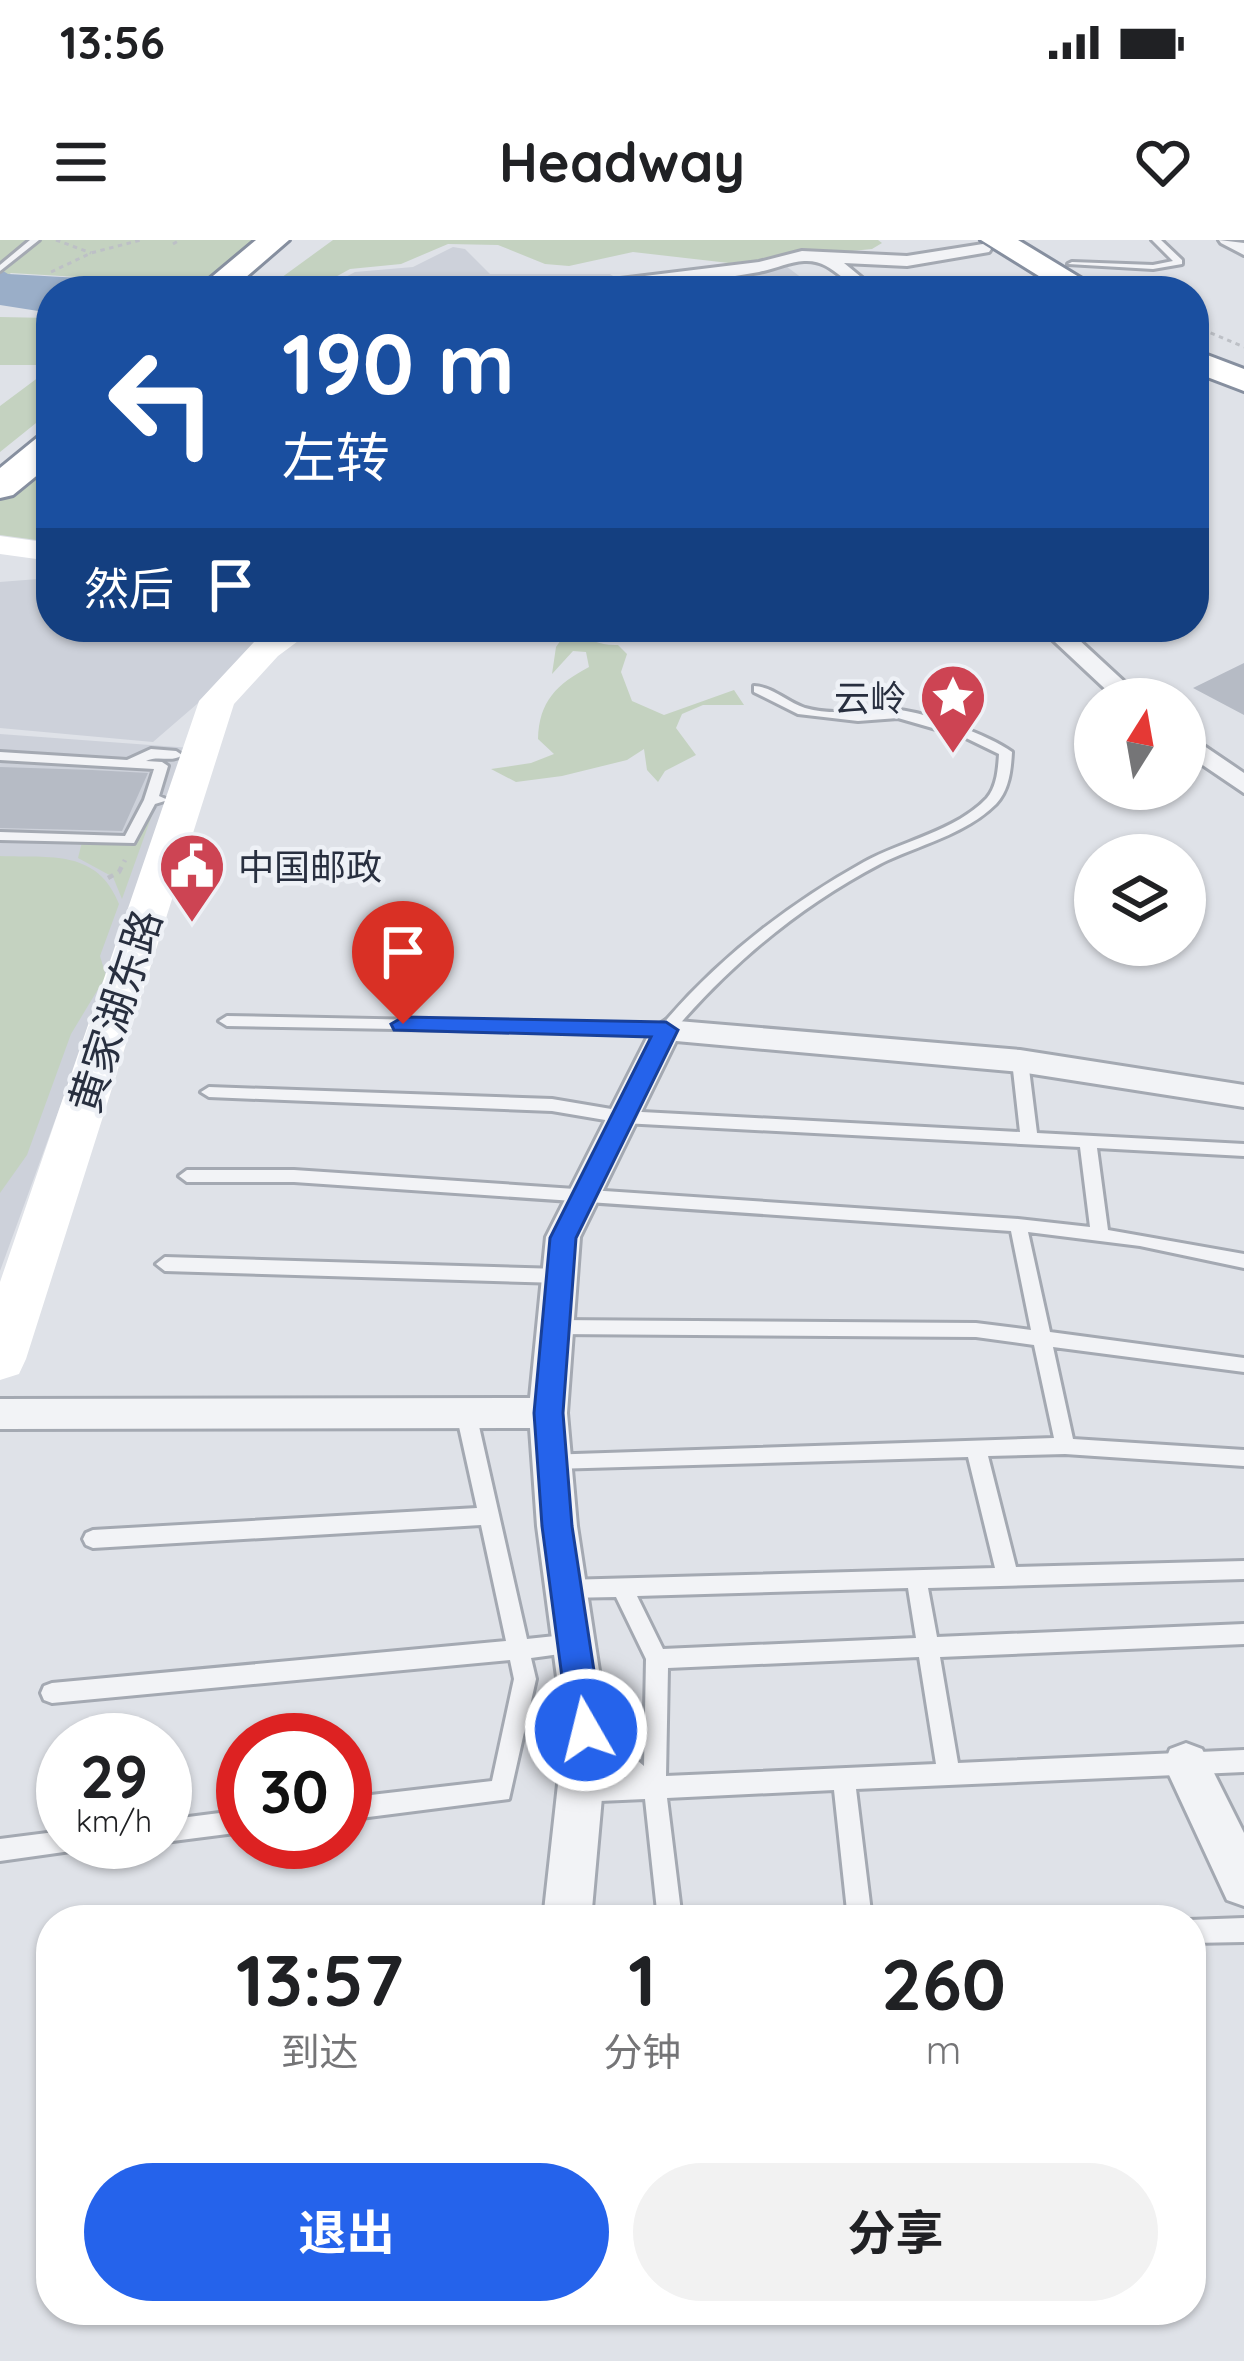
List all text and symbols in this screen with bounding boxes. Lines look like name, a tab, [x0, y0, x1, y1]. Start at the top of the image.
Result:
text: 13:56	[60, 14, 165, 70]
text: Headway	[499, 128, 745, 196]
icon: menu	[48, 129, 114, 195]
icon: heart	[1130, 129, 1196, 195]
text: 190 m	[282, 310, 515, 415]
icon: left	[84, 324, 240, 480]
text: 左转	[282, 423, 390, 491]
icon: arrive	[198, 552, 264, 618]
text: 然后	[84, 560, 174, 616]
place icon: 云岭	[918, 662, 988, 756]
place label: 云岭	[834, 675, 906, 720]
north arrow	[1074, 678, 1206, 810]
map controls	[1074, 678, 1206, 966]
public building icon: 中国邮政	[157, 831, 227, 925]
button: layers	[1074, 834, 1206, 966]
place label: 中国邮政	[238, 844, 382, 889]
pin	[352, 901, 454, 1024]
street label: 黄家湖东路	[57, 903, 173, 1119]
icon: arrive	[370, 919, 436, 985]
position arrow	[523, 1667, 649, 1793]
speed limit sign: 30	[216, 1713, 372, 1869]
text: 29	[80, 1738, 148, 1813]
text: km/h	[76, 1802, 152, 1840]
text: 13:57	[236, 1934, 403, 2024]
text: 1	[628, 1934, 656, 2024]
text: 260	[881, 1938, 1006, 2028]
text: m	[926, 2025, 961, 2074]
text: 到达	[281, 2027, 359, 2076]
text: 分钟	[603, 2027, 681, 2076]
button: 退出	[84, 2163, 609, 2301]
button: 分享	[633, 2163, 1158, 2301]

